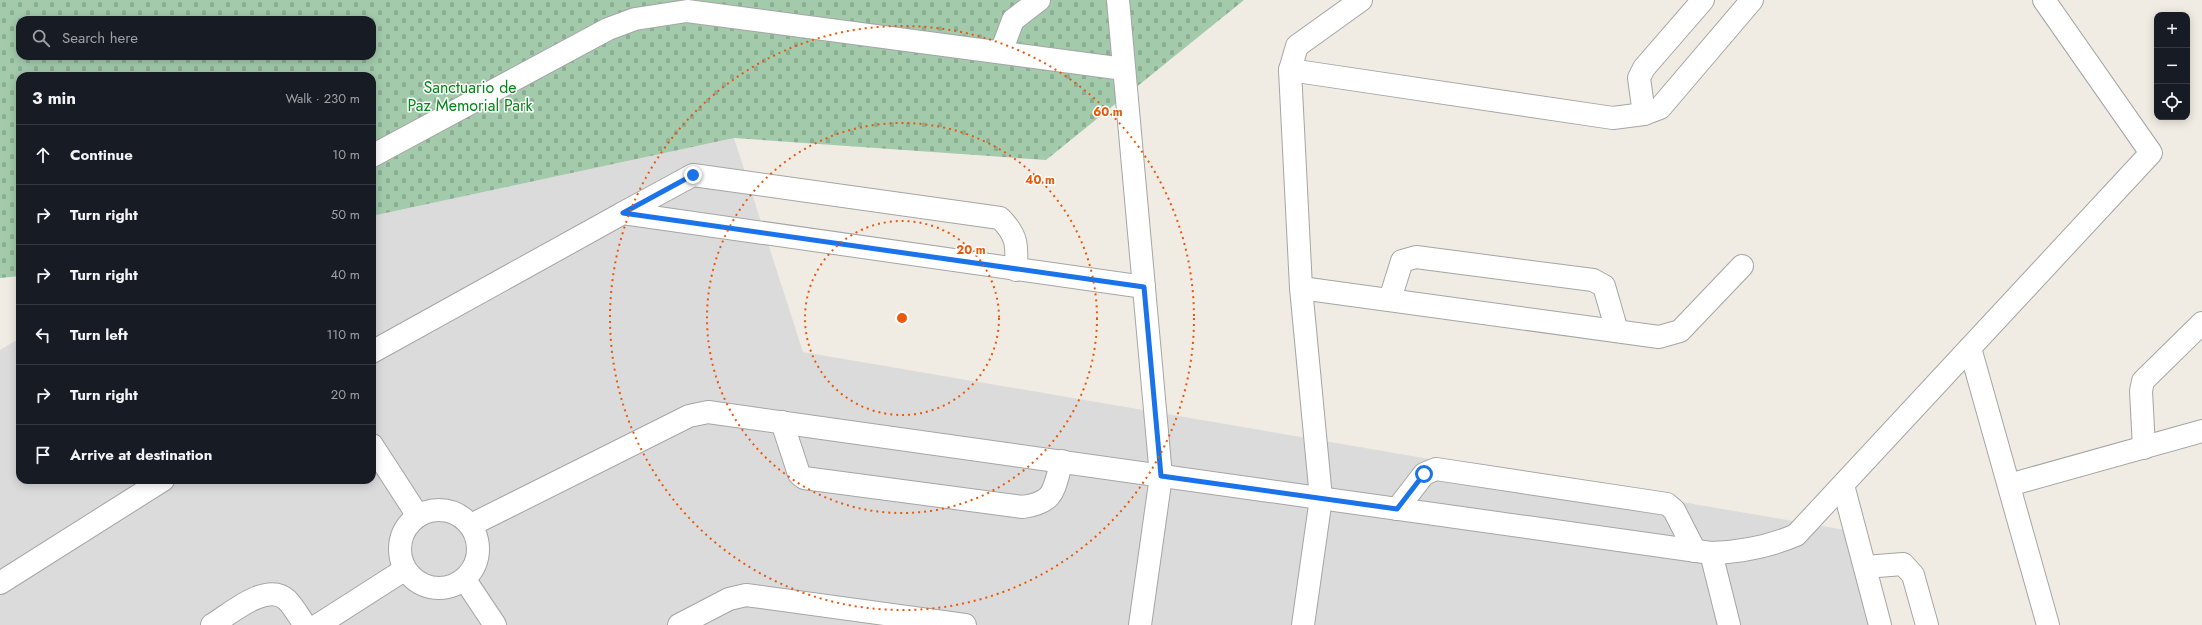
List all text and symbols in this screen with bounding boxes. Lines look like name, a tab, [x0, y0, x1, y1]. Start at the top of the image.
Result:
map controls	[2154, 12, 2190, 120]
button: +	[2154, 12, 2190, 48]
search box	[16, 16, 376, 60]
icon: search	[30, 27, 52, 49]
text: Search here	[62, 27, 138, 49]
button: −	[2154, 48, 2190, 84]
park label: Sanctuario de Paz Memorial Park	[408, 76, 533, 117]
button: locate	[2154, 84, 2190, 120]
text: 3 min	[32, 86, 76, 110]
text: Walk · 230 m	[285, 89, 360, 108]
text: 60 m	[1093, 103, 1123, 121]
icon: ahead	[32, 144, 54, 166]
text: Continue	[70, 144, 133, 166]
text: 10 m	[332, 145, 360, 164]
route end	[684, 166, 702, 184]
text: 40 m	[1025, 171, 1055, 189]
icon: right	[32, 204, 54, 226]
text: Turn right	[70, 204, 138, 226]
text: 50 m	[331, 205, 360, 224]
text: 20 m	[956, 241, 986, 259]
icon: right	[32, 264, 54, 286]
text: Turn right	[70, 264, 138, 286]
text: 40 m	[331, 265, 360, 284]
centre of rings	[895, 311, 909, 325]
icon: left	[32, 324, 54, 346]
text: Turn left	[70, 324, 128, 346]
text: 110 m	[326, 325, 360, 344]
icon: right	[32, 384, 54, 406]
text: Turn right	[70, 384, 138, 406]
text: 20 m	[331, 385, 360, 404]
icon: arrive	[32, 444, 54, 466]
text: Arrive at destination	[70, 444, 212, 466]
route start	[1415, 465, 1433, 483]

